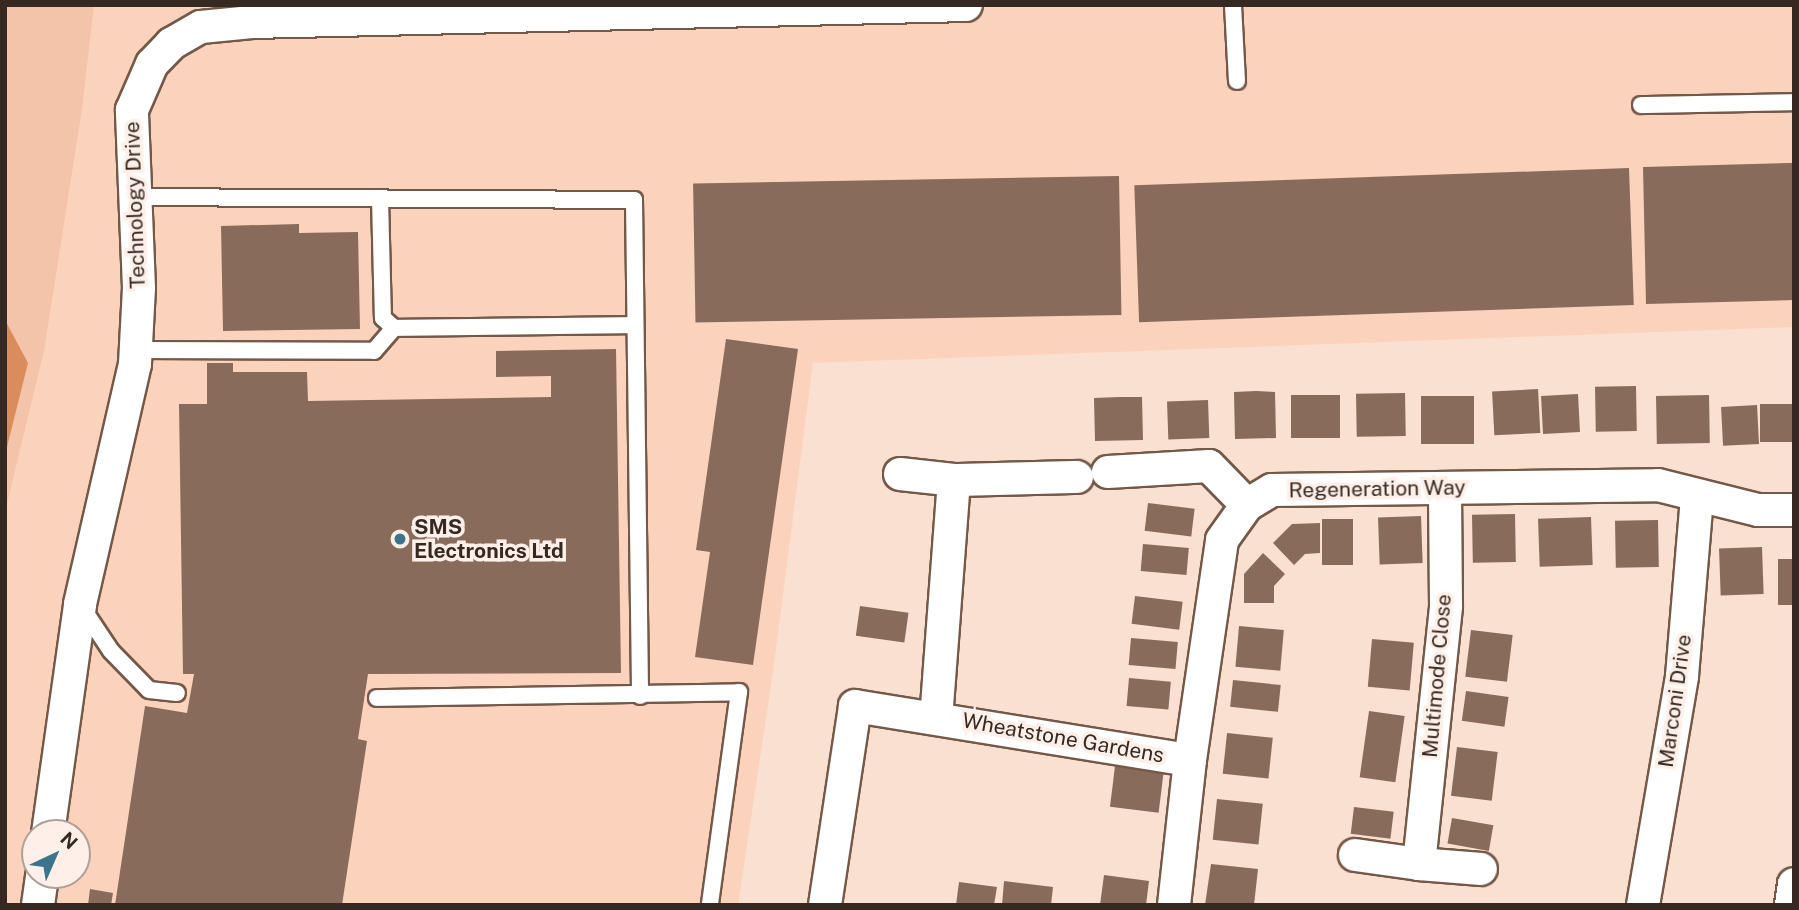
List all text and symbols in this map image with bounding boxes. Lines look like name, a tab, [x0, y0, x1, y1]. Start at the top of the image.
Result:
street label: Technology Drive	[119, 121, 151, 289]
street label: Regeneration Way	[1288, 475, 1466, 503]
place label: SMS Electronics Ltd	[414, 514, 564, 564]
marker: SMS Electronics Ltd	[392, 531, 408, 547]
street label: Multimode Close	[1417, 593, 1457, 759]
street label: Marconi Drive	[1653, 633, 1697, 769]
street label: Wheatstone Gardens	[960, 708, 1166, 768]
north arrow	[21, 819, 91, 889]
text: N	[56, 827, 82, 853]

